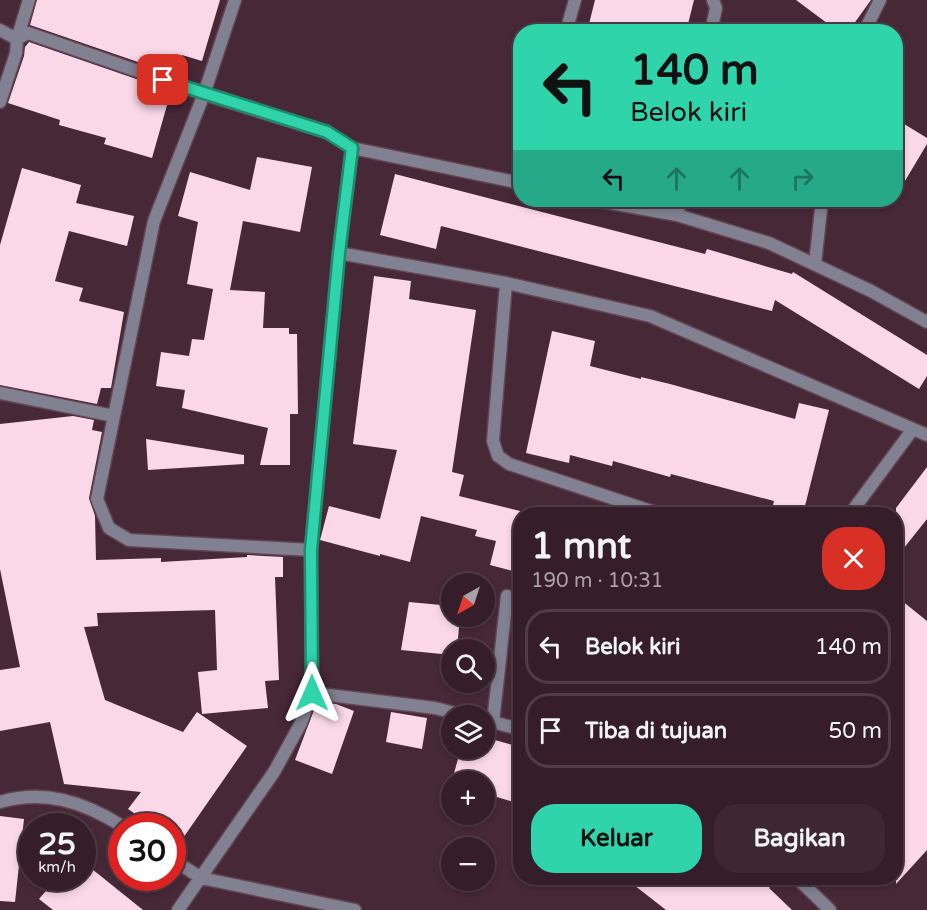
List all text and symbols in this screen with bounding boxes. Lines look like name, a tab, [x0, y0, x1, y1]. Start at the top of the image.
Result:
text: 140 m	[630, 45, 759, 96]
icon: left	[531, 48, 609, 126]
pin	[137, 54, 188, 105]
icon: arrive	[146, 63, 179, 96]
text: Belok kiri	[630, 96, 747, 129]
icon: left	[597, 162, 630, 195]
icon: ahead	[660, 162, 693, 195]
icon: ahead	[723, 162, 756, 195]
icon: right	[786, 162, 819, 195]
text: 1 mnt	[531, 525, 631, 568]
button: close	[822, 527, 885, 590]
text: 190 m · 10:31	[531, 569, 663, 593]
north arrow	[441, 573, 495, 627]
map controls	[441, 573, 495, 891]
icon: left	[534, 630, 567, 663]
text: Belok kiri	[585, 634, 681, 660]
text: 140 m	[815, 634, 882, 660]
button: search	[441, 639, 495, 693]
position arrow	[280, 661, 344, 725]
button: layers	[441, 705, 495, 759]
icon: arrive	[534, 714, 567, 747]
text: Tiba di tujuan	[585, 718, 727, 744]
text: 50 m	[828, 718, 882, 744]
button: +	[441, 771, 495, 825]
button: Keluar	[531, 804, 702, 873]
button: Bagikan	[714, 804, 885, 873]
speed limit sign: 30	[108, 813, 186, 891]
text: 25	[38, 826, 76, 863]
button: −	[441, 837, 495, 891]
text: km/h	[38, 858, 76, 876]

